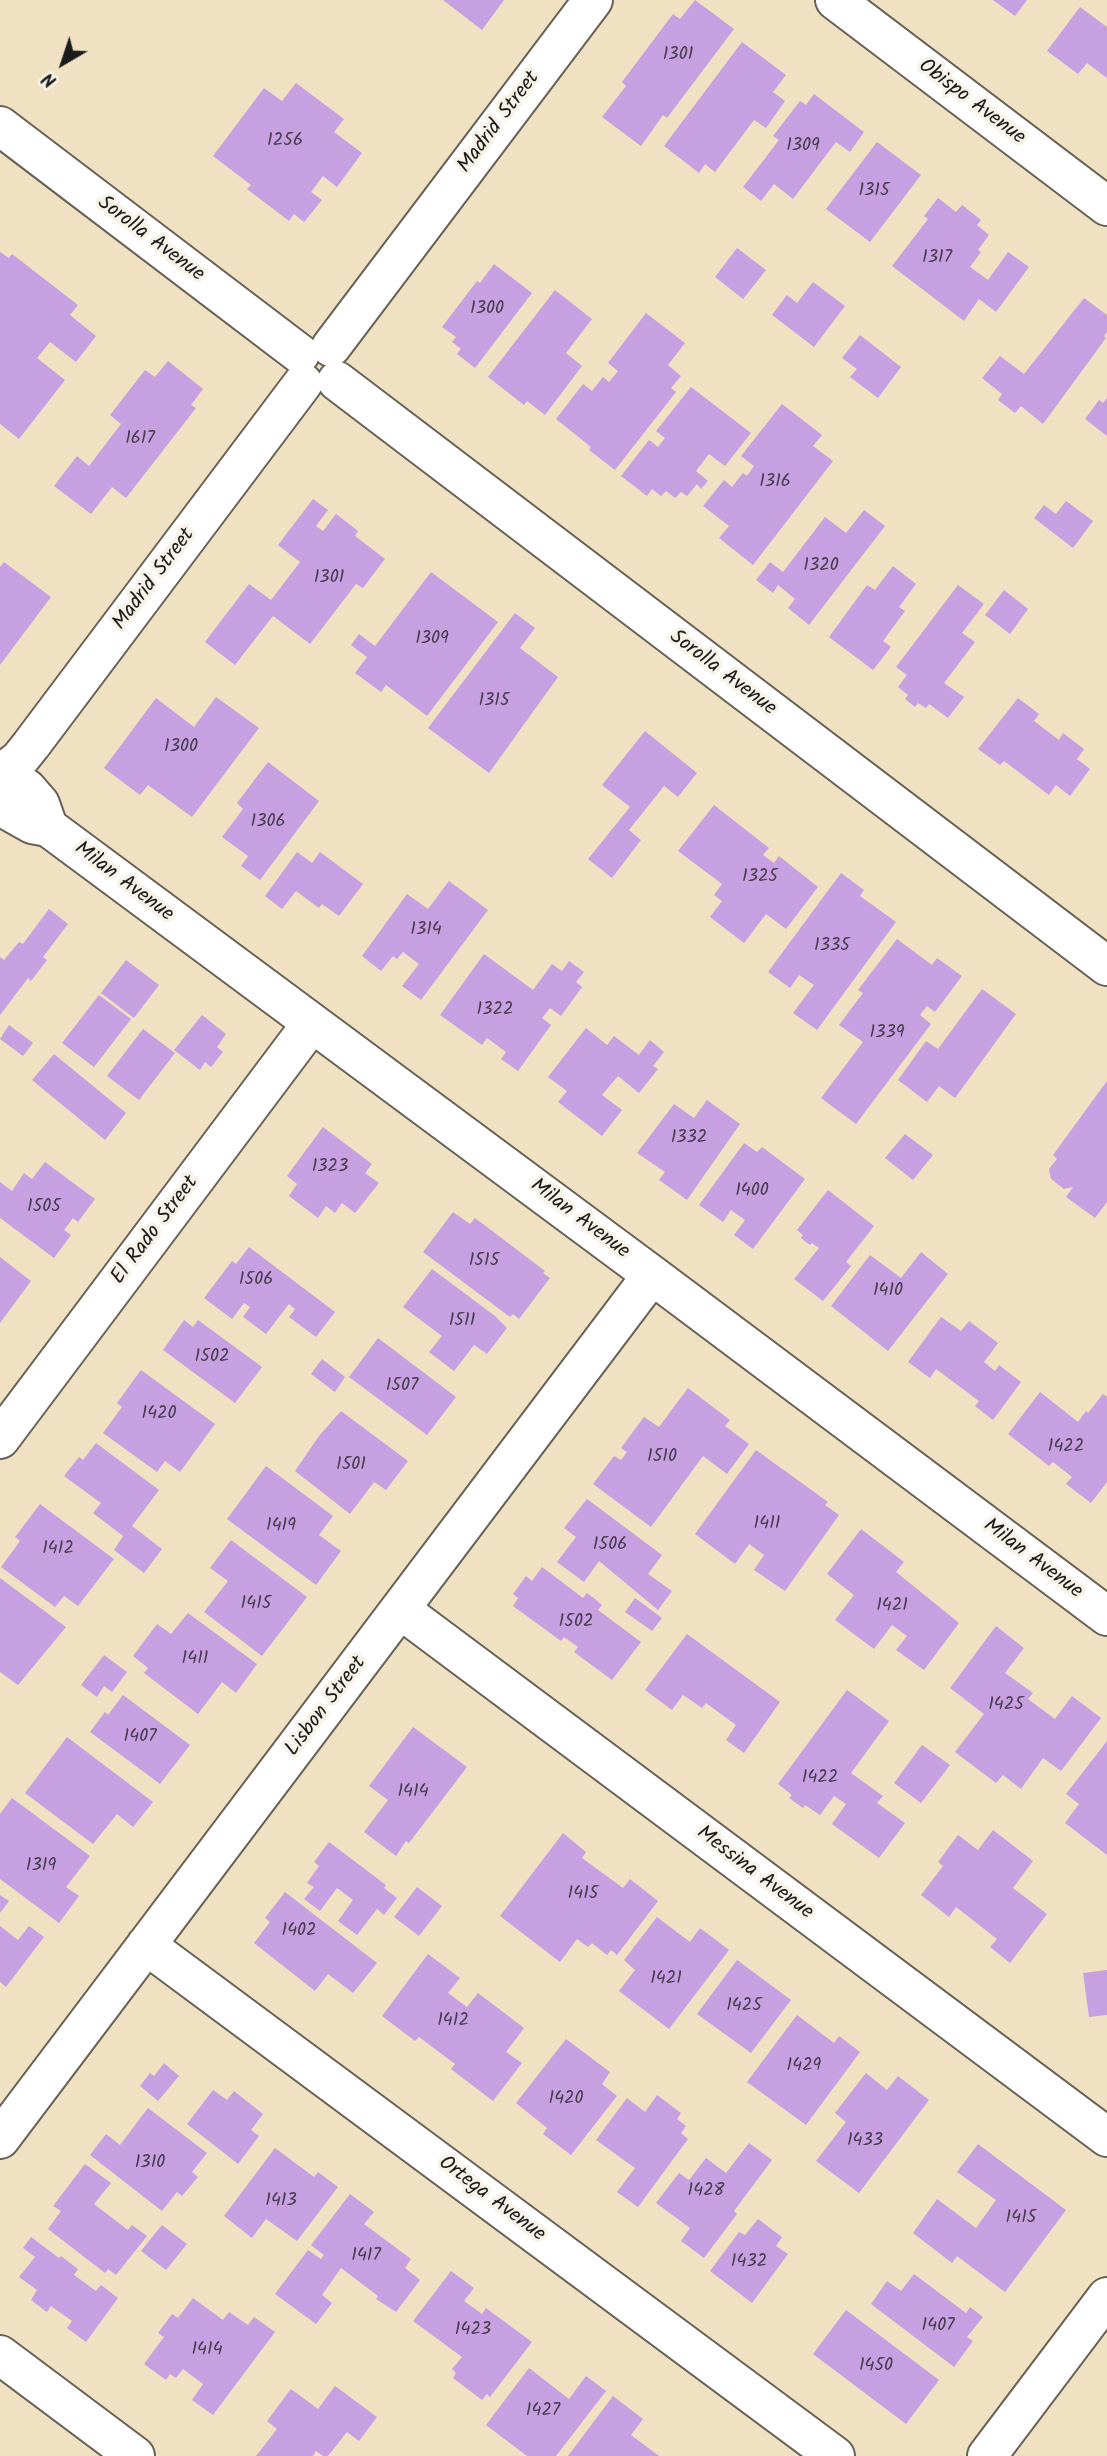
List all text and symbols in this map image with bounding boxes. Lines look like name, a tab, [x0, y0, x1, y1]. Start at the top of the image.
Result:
north arrow	[28, 28, 98, 98]
house number: 1301	[663, 45, 693, 67]
street label: Obispo Avenue	[912, 55, 1030, 151]
text: N	[36, 64, 64, 95]
street label: Madrid Street	[454, 67, 546, 179]
house number: 1256	[267, 131, 303, 153]
house number: 1309	[786, 136, 820, 158]
house number: 1315	[858, 181, 890, 203]
street label: Sorolla Avenue	[91, 192, 209, 288]
house number: 1317	[922, 248, 952, 270]
house number: 1300	[470, 299, 504, 321]
house number: 1617	[125, 429, 155, 451]
house number: 1316	[759, 472, 791, 494]
street label: Madrid Street	[109, 524, 201, 636]
house number: 1320	[803, 556, 839, 578]
house number: 1301	[314, 568, 344, 590]
street label: Sorolla Avenue	[663, 626, 781, 722]
house number: 1309	[415, 629, 449, 651]
house number: 1315	[478, 691, 510, 713]
house number: 1300	[164, 737, 198, 759]
house number: 1306	[251, 812, 285, 834]
street label: Milan Avenue	[68, 837, 178, 929]
house number: 1325	[742, 867, 778, 889]
house number: 1314	[410, 920, 442, 942]
house number: 1335	[814, 936, 850, 958]
house number: 1322	[477, 1000, 513, 1022]
house number: 1339	[870, 1023, 904, 1045]
house number: 1332	[671, 1128, 707, 1150]
house number: 1323	[312, 1157, 348, 1179]
street label: El Rado Street	[107, 1172, 205, 1290]
street label: Milan Avenue	[524, 1174, 634, 1266]
house number: 1400	[735, 1181, 769, 1203]
house number: 1505	[27, 1197, 61, 1219]
house number: 1515	[469, 1251, 499, 1273]
house number: 1506	[239, 1270, 273, 1292]
house number: 1410	[873, 1281, 903, 1303]
house number: 1511	[449, 1311, 475, 1333]
house number: 1502	[195, 1347, 229, 1369]
house number: 1507	[386, 1376, 418, 1398]
house number: 1420	[141, 1404, 177, 1426]
house number: 1422	[1048, 1437, 1084, 1459]
house number: 1510	[647, 1447, 677, 1469]
house number: 1501	[336, 1455, 366, 1477]
house number: 1411	[754, 1514, 780, 1536]
street label: Milan Avenue	[977, 1514, 1087, 1606]
house number: 1419	[266, 1516, 296, 1538]
house number: 1506	[593, 1535, 627, 1557]
house number: 1412	[42, 1539, 74, 1561]
house number: 1415	[241, 1594, 271, 1616]
house number: 1421	[876, 1596, 908, 1618]
house number: 1502	[559, 1612, 593, 1634]
house number: 1411	[182, 1649, 208, 1671]
street label: Lisbon Street	[281, 1652, 373, 1762]
house number: 1425	[988, 1695, 1024, 1717]
house number: 1407	[124, 1727, 156, 1749]
house number: 1422	[802, 1768, 838, 1790]
house number: 1414	[397, 1782, 429, 1804]
street label: Messina Avenue	[690, 1822, 818, 1926]
house number: 1319	[26, 1856, 56, 1878]
house number: 1415	[568, 1884, 598, 1906]
house number: 1402	[281, 1921, 317, 1943]
house number: 1421	[650, 1969, 682, 1991]
house number: 1425	[726, 1996, 762, 2018]
house number: 1412	[437, 2011, 469, 2033]
house number: 1429	[787, 2056, 821, 2078]
house number: 1420	[548, 2089, 584, 2111]
house number: 1433	[847, 2131, 883, 2153]
street label: Ortega Avenue	[433, 2152, 549, 2248]
house number: 1310	[135, 2153, 165, 2175]
house number: 1428	[688, 2181, 724, 2203]
house number: 1413	[265, 2191, 297, 2213]
house number: 1415	[1006, 2208, 1036, 2230]
house number: 1417	[351, 2246, 381, 2268]
house number: 1432	[731, 2252, 767, 2274]
house number: 1407	[922, 2316, 954, 2338]
house number: 1423	[455, 2320, 491, 2342]
house number: 1414	[191, 2340, 223, 2362]
house number: 1450	[859, 2356, 893, 2378]
house number: 1427	[526, 2401, 560, 2423]

